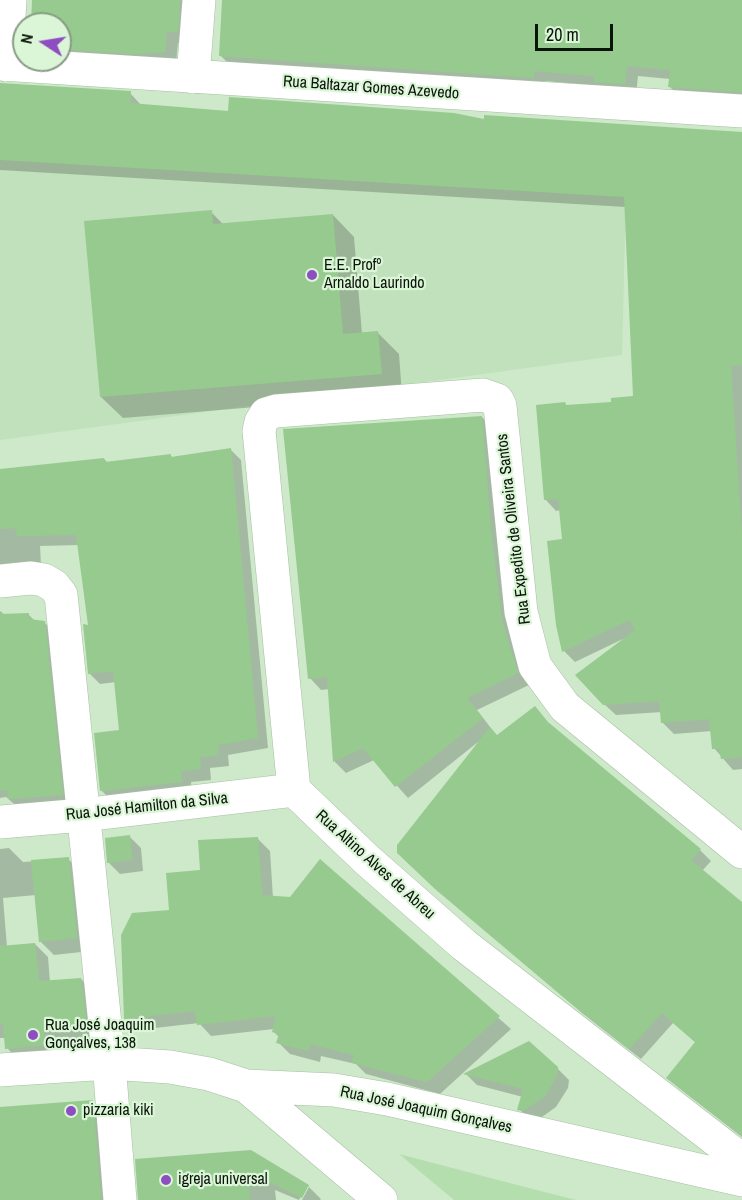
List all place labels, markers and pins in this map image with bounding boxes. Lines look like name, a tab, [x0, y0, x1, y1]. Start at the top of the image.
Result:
place label: E.E. Profº Arnaldo Laurindo	[324, 256, 425, 294]
marker: E.E. Profº Arnaldo Laurindo	[305, 268, 319, 282]
place label: Rua José Joaquim Gonçalves, 138	[45, 1016, 154, 1054]
marker: Rua José Joaquim Gonçalves, 138	[26, 1028, 40, 1042]
place label: pizzaria kiki	[83, 1101, 154, 1121]
marker: pizzaria kiki	[64, 1104, 78, 1118]
place label: igreja universal	[178, 1170, 268, 1190]
marker: igreja universal	[159, 1173, 173, 1187]

